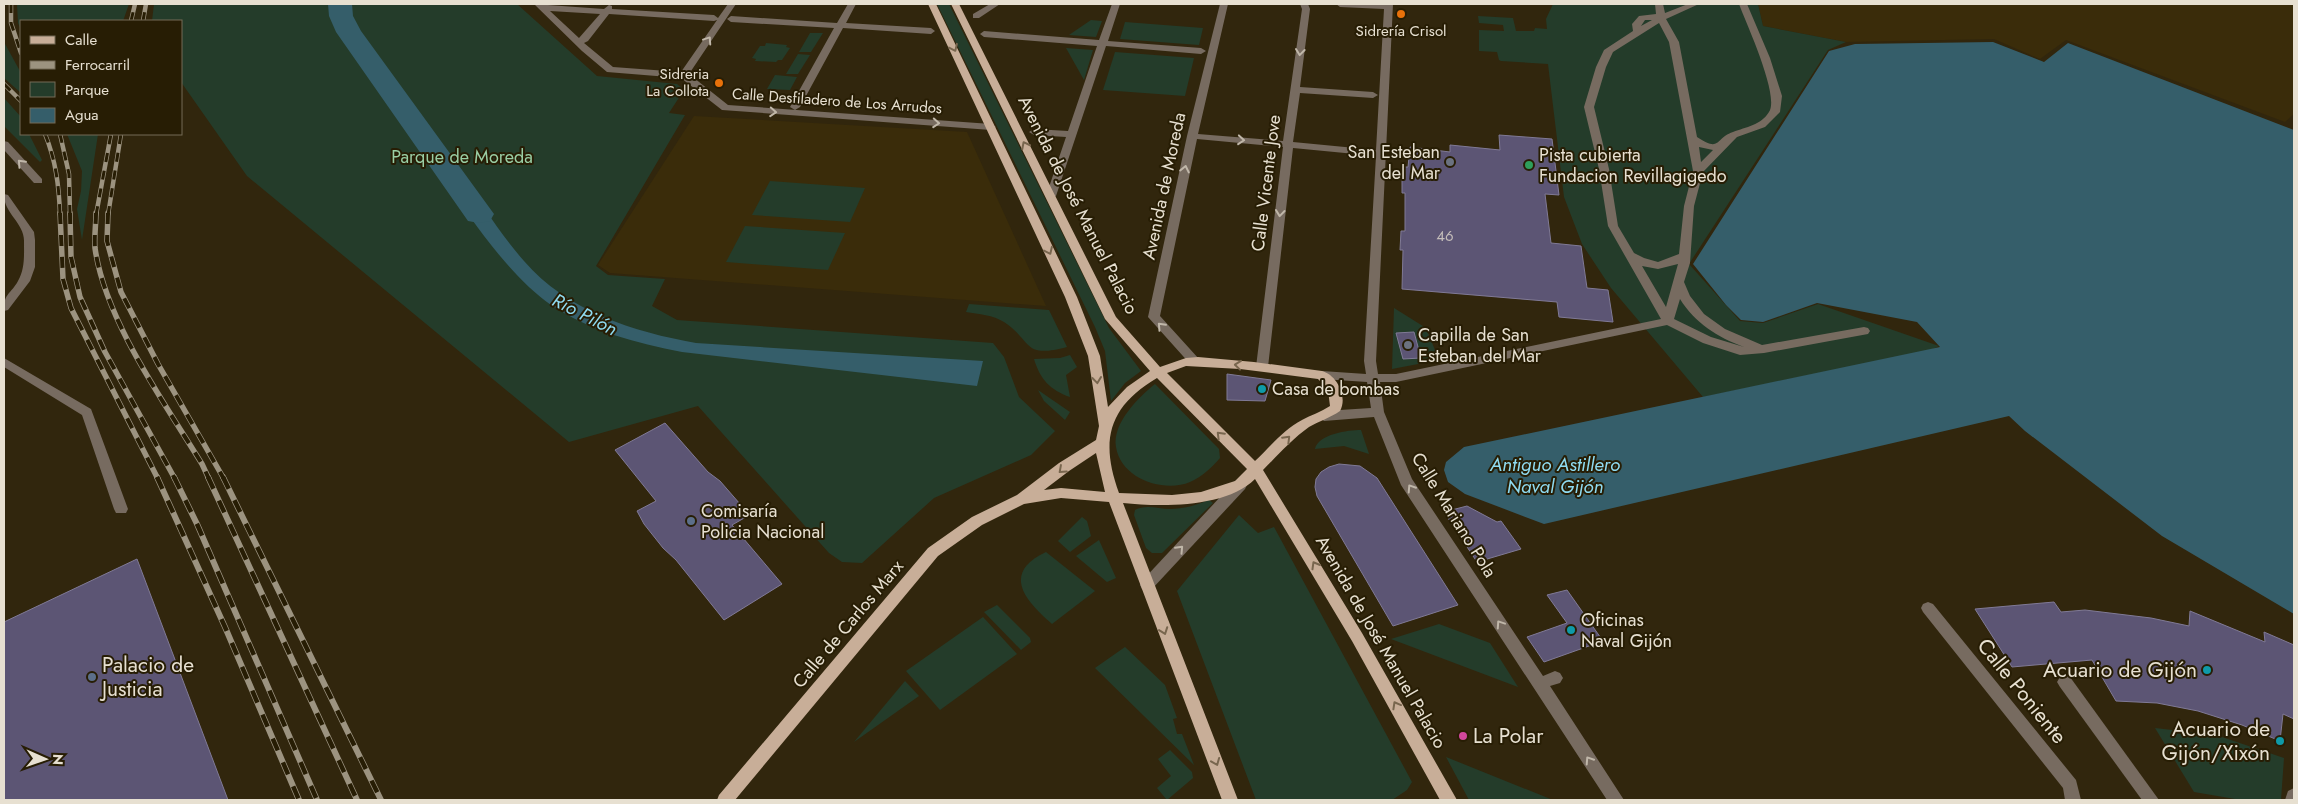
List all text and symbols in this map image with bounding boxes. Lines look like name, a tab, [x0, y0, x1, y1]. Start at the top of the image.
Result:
marker: Sidrería Crisol	[1395, 8, 1407, 20]
legend	[20, 20, 182, 135]
place label: Sidrería Crisol	[1355, 20, 1447, 42]
text: Calle	[65, 29, 97, 51]
one-way arrow	[702, 36, 711, 45]
one-way arrow	[947, 43, 958, 52]
one-way arrow	[1296, 48, 1306, 56]
text: Ferrocarril	[65, 54, 130, 76]
place label: Sidreria La Collota	[646, 63, 709, 102]
marker: Sidreria La Collota	[713, 77, 725, 89]
text: Parque	[65, 79, 109, 101]
street label: Calle Desfiladero de Los Arrudos	[731, 83, 943, 119]
street label: Avenida de José Manuel Palacio	[1011, 91, 1145, 319]
text: Agua	[65, 104, 99, 126]
one-way arrow	[770, 106, 778, 117]
street label: Avenida de Moreda	[1136, 110, 1192, 262]
street label: Calle Vicente Jove	[1245, 113, 1287, 253]
one-way arrow	[932, 117, 940, 128]
one-way arrow	[1237, 134, 1245, 145]
place label: San Esteban del Mar	[1348, 139, 1441, 186]
one-way arrow	[1021, 142, 1031, 151]
place label: Pista cubierta Fundacion Revillagigedo	[1539, 142, 1727, 189]
park label: Parque de Moreda	[391, 144, 533, 170]
marker: San Esteban del Mar	[1444, 156, 1456, 168]
one-way arrow	[18, 159, 27, 168]
marker: Pista cubierta Fundacion Revillagigedo	[1523, 159, 1535, 171]
one-way arrow	[1179, 165, 1190, 174]
one-way arrow	[1275, 209, 1286, 217]
house number: 46	[1436, 225, 1454, 247]
one-way arrow	[1043, 246, 1054, 255]
water label: Río Pilón	[548, 287, 622, 342]
place label: Capilla de San Esteban del Mar	[1418, 322, 1542, 369]
one-way arrow	[1158, 323, 1167, 332]
marker: Capilla de San Esteban del Mar	[1402, 339, 1414, 351]
one-way arrow	[1234, 360, 1242, 371]
place label: Casa de bombas	[1272, 376, 1400, 402]
one-way arrow	[1091, 377, 1102, 385]
marker: Casa de bombas	[1256, 383, 1268, 395]
one-way arrow	[1217, 432, 1226, 441]
one-way arrow	[1281, 436, 1290, 445]
street label: Calle Mariano Pola	[1405, 447, 1503, 583]
water label: Antiguo Astillero Naval Gijón	[1489, 451, 1620, 500]
one-way arrow	[1058, 464, 1067, 473]
one-way arrow	[1408, 484, 1417, 494]
place label: Comisaría Policia Nacional	[701, 498, 824, 545]
marker: Comisaría Policia Nacional	[685, 515, 697, 527]
street label: Avenida de José Manuel Palacio	[1309, 531, 1453, 754]
one-way arrow	[1174, 546, 1183, 555]
street label: Calle de Carlos Marx	[787, 554, 910, 694]
one-way arrow	[1311, 561, 1321, 570]
place label: Oficinas Naval Gijón	[1581, 607, 1672, 654]
one-way arrow	[1497, 620, 1506, 629]
marker: Oficinas Naval Gijón	[1565, 624, 1577, 636]
one-way arrow	[1158, 626, 1168, 634]
street label: Calle Poniente	[1970, 632, 2074, 750]
place label: Palacio de Justicia	[99, 650, 194, 704]
place label: Acuario de Gijón	[2043, 655, 2197, 685]
marker: Acuario de Gijón	[2201, 664, 2213, 676]
marker: Palacio de Justicia	[86, 671, 98, 683]
one-way arrow	[1392, 702, 1402, 711]
place label: Acuario de Gijón/Xixón	[2162, 714, 2270, 768]
place label: La Polar	[1473, 721, 1544, 751]
marker: La Polar	[1457, 730, 1469, 742]
north arrow	[20, 734, 70, 784]
marker: Acuario de Gijón/Xixón	[2274, 735, 2286, 747]
text: N	[48, 754, 68, 765]
one-way arrow	[1586, 756, 1596, 765]
one-way arrow	[1209, 757, 1220, 766]

